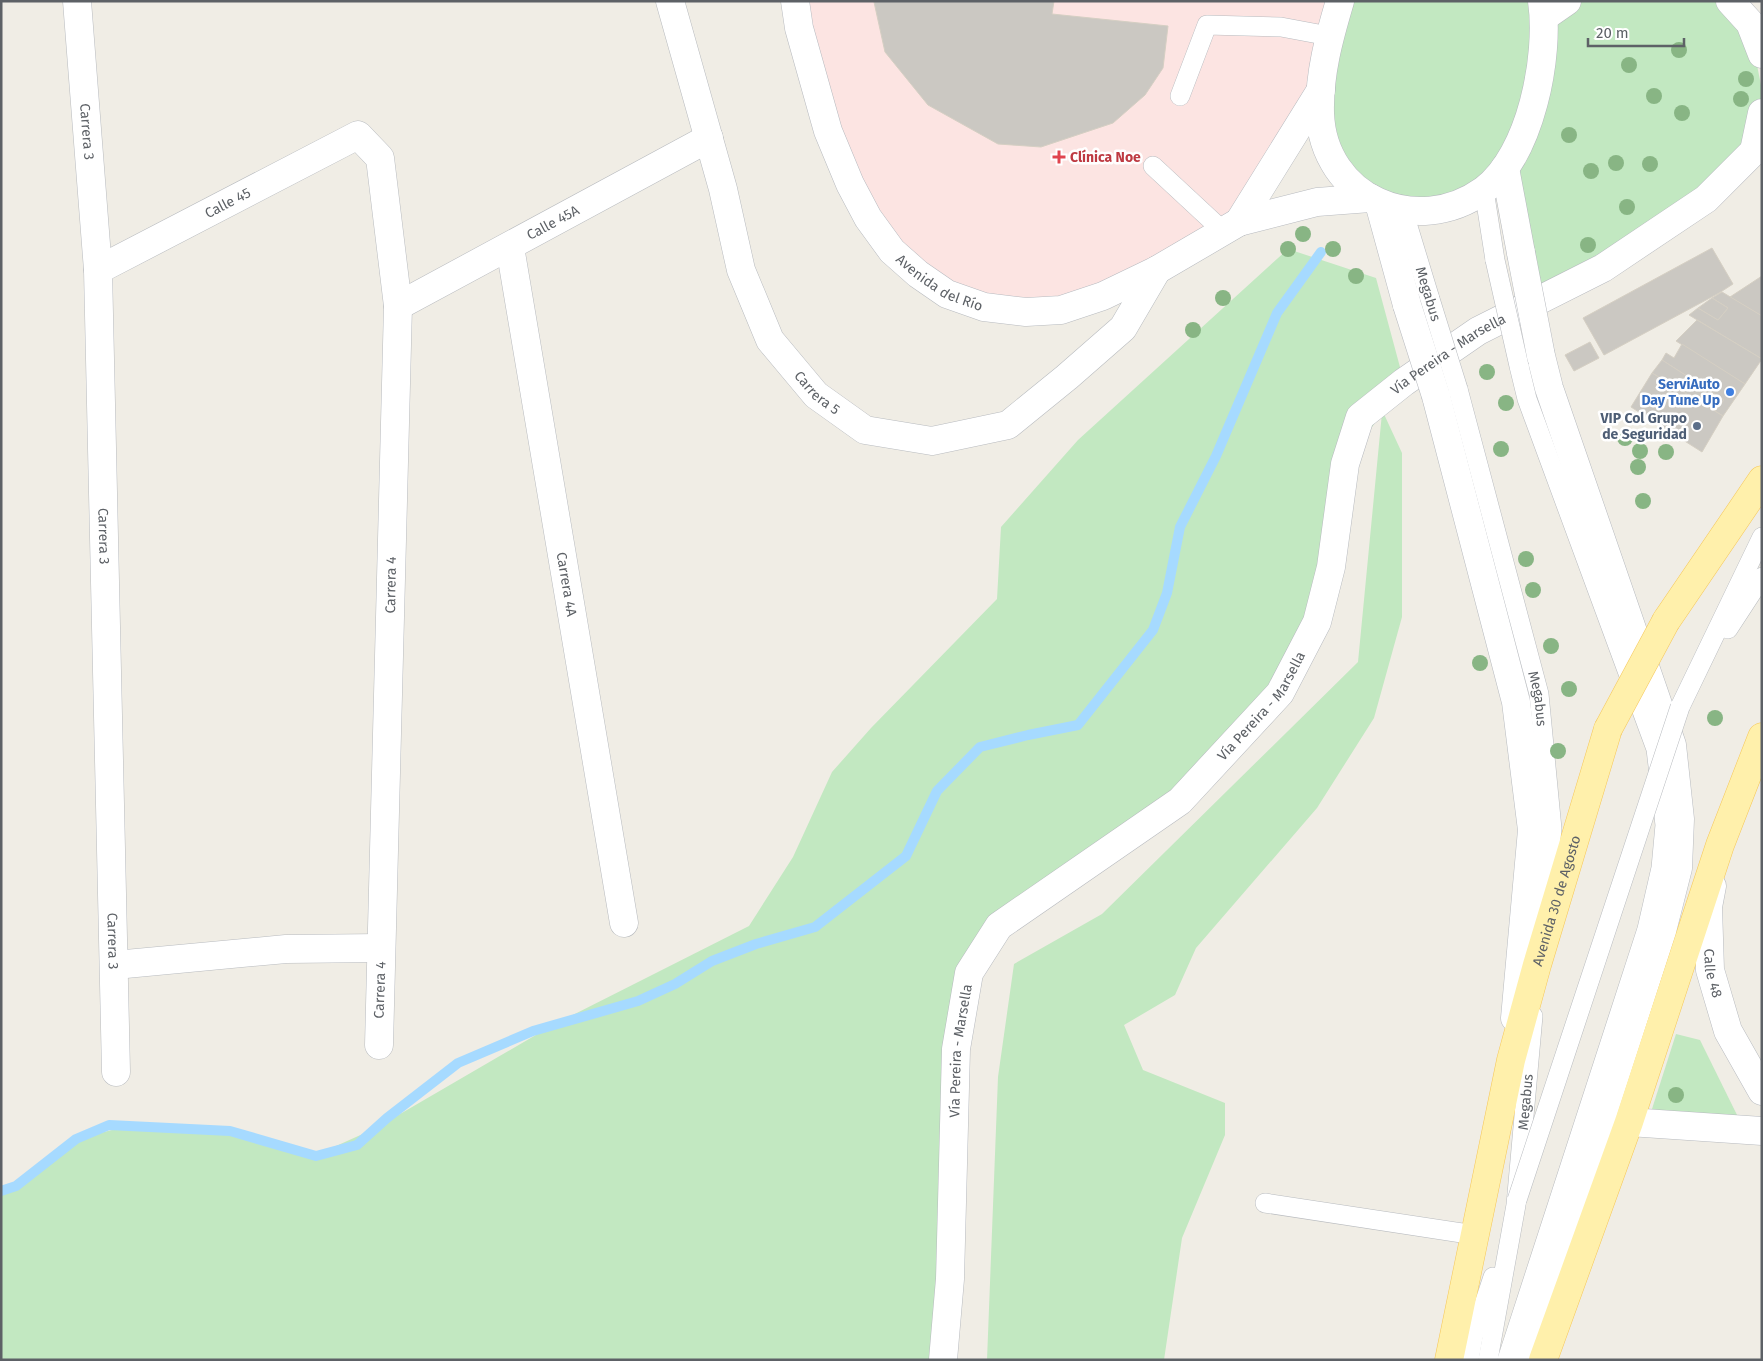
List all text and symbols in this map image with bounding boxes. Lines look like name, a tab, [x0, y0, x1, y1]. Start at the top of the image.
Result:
scale bar	[1588, 15, 1684, 47]
text: 20 m	[1596, 24, 1629, 42]
street label: Carrera 3	[77, 103, 98, 160]
place label: Clínica Noe	[1070, 149, 1141, 166]
marker: Clínica Noe	[1052, 150, 1066, 164]
street label: Calle 45	[202, 184, 253, 222]
street label: Calle 45A	[524, 201, 582, 243]
street label: Avenida del Río	[893, 250, 985, 314]
street label: Megabus	[1412, 265, 1444, 324]
street label: Vía Pereira - Marsella	[1387, 310, 1508, 398]
street label: Carrera 5	[791, 367, 843, 418]
place label: ServiAuto Day Tune Up	[1641, 376, 1720, 409]
marker: ServiAuto Day Tune Up	[1724, 386, 1736, 398]
place label: VIP Col Grupo de Seguridad	[1600, 410, 1687, 443]
marker: VIP Col Grupo de Seguridad	[1691, 420, 1703, 432]
street label: Carrera 3	[95, 508, 113, 565]
street label: Carrera 4A	[553, 551, 581, 618]
street label: Carrera 4	[382, 556, 400, 614]
street label: Vía Pereira - Marsella	[1214, 648, 1309, 764]
street label: Megabus	[1525, 669, 1551, 728]
street label: Avenida 30 de Agosto	[1529, 833, 1584, 968]
street label: Carrera 3	[104, 913, 122, 970]
street label: Calle 48	[1701, 948, 1726, 1000]
street label: Carrera 4	[371, 961, 390, 1019]
street label: Vía Pereira - Marsella	[946, 983, 975, 1118]
street label: Megabus	[1514, 1073, 1536, 1131]

